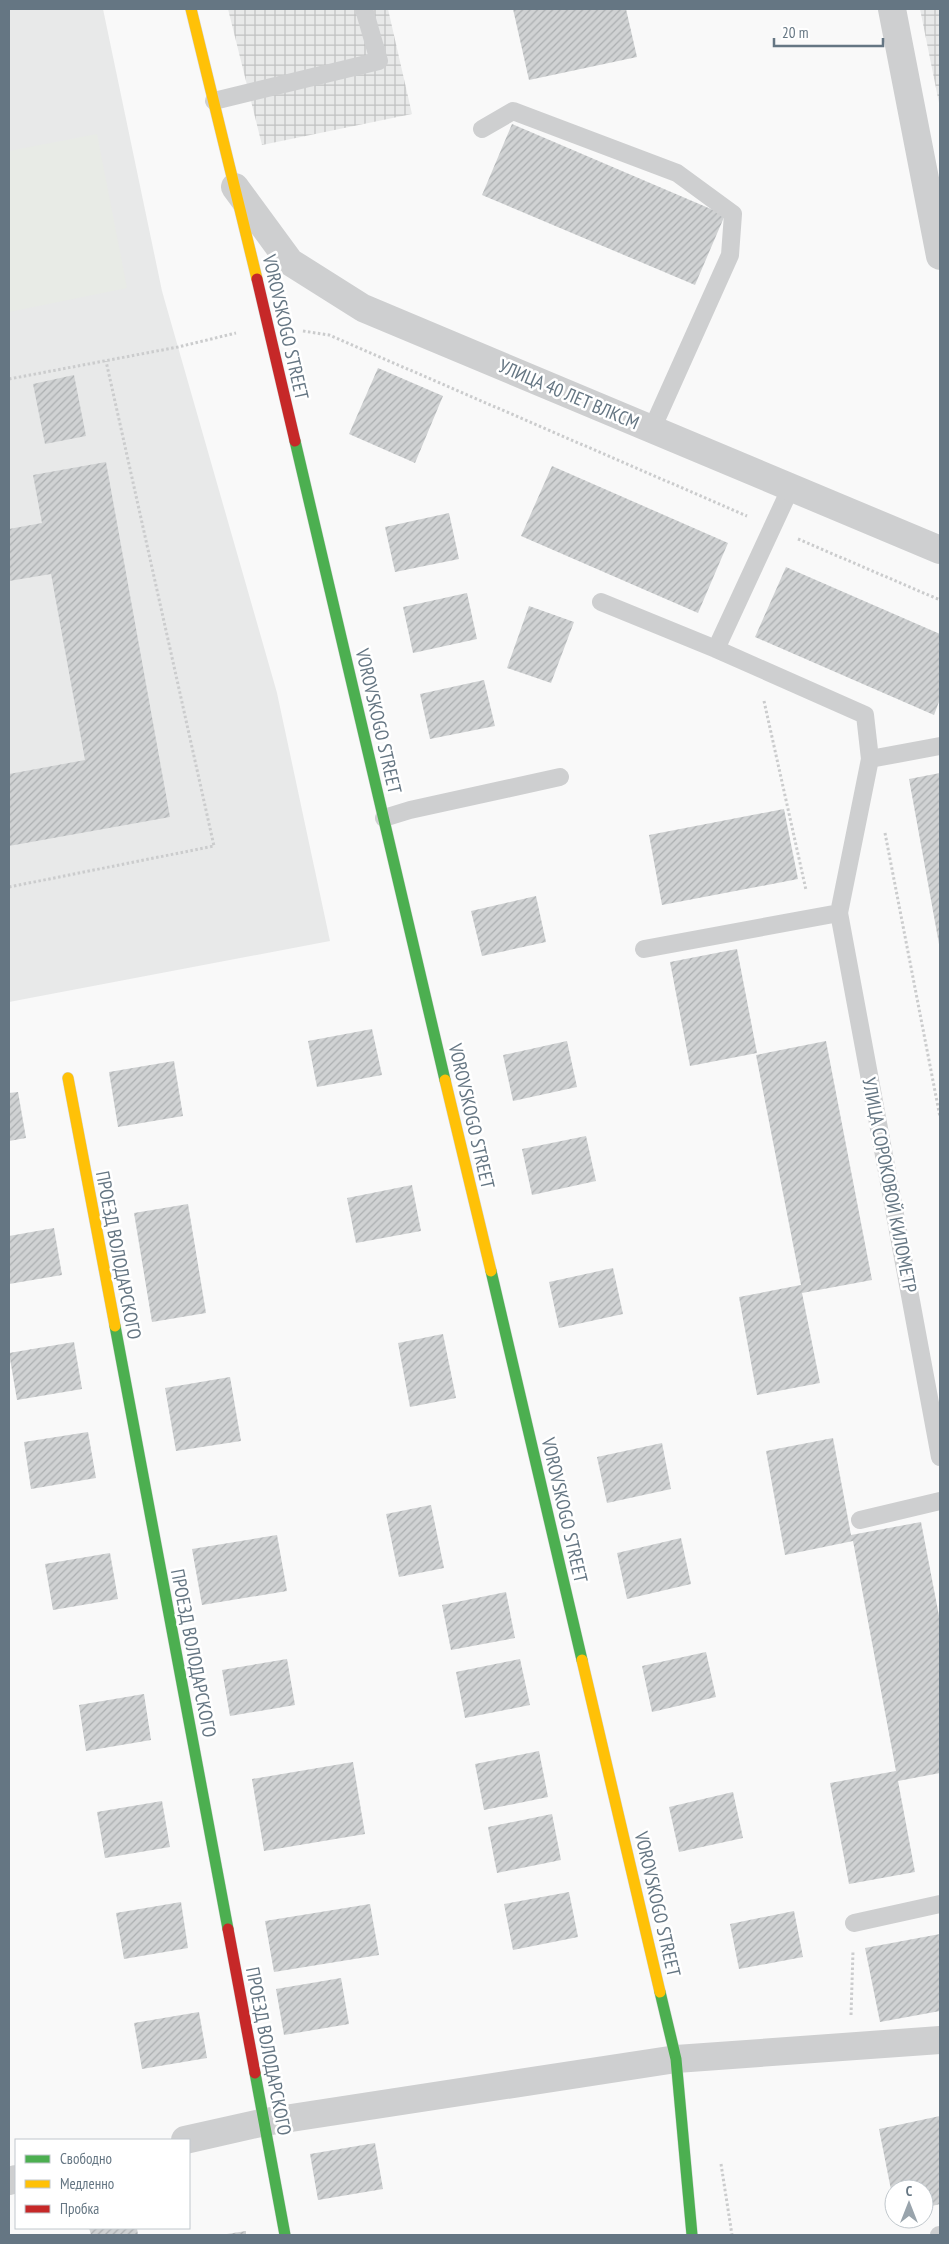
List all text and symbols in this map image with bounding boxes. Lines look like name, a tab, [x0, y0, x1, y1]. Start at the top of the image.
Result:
scale bar	[774, 15, 883, 47]
text: 20 m	[782, 23, 808, 42]
street label: VOROVSKOGO STREET	[257, 251, 314, 402]
street label: УЛИЦА 40 ЛЕТ ВЛКСМ	[495, 354, 643, 434]
street label: VOROVSKOGO STREET	[350, 645, 407, 796]
street label: VOROVSKOGO STREET	[443, 1040, 500, 1191]
street label: УЛИЦА СОРОКОВОЙ КИЛОМЕТР	[857, 1075, 923, 1295]
street label: ПРОЕЗД ВОЛОДАРСКОГО	[91, 1169, 147, 1341]
street label: VOROVSKOGO STREET	[536, 1434, 593, 1585]
street label: ПРОЕЗД ВОЛОДАРСКОГО	[166, 1567, 222, 1739]
street label: VOROVSKOGO STREET	[629, 1828, 686, 1979]
street label: ПРОЕЗД ВОЛОДАРСКОГО	[241, 1965, 297, 2137]
legend	[15, 2139, 190, 2229]
text: Свободно	[60, 2149, 112, 2168]
text: Медленно	[60, 2174, 114, 2193]
north arrow	[884, 2179, 934, 2229]
text: С	[906, 2182, 913, 2200]
text: Пробка	[60, 2199, 99, 2218]

